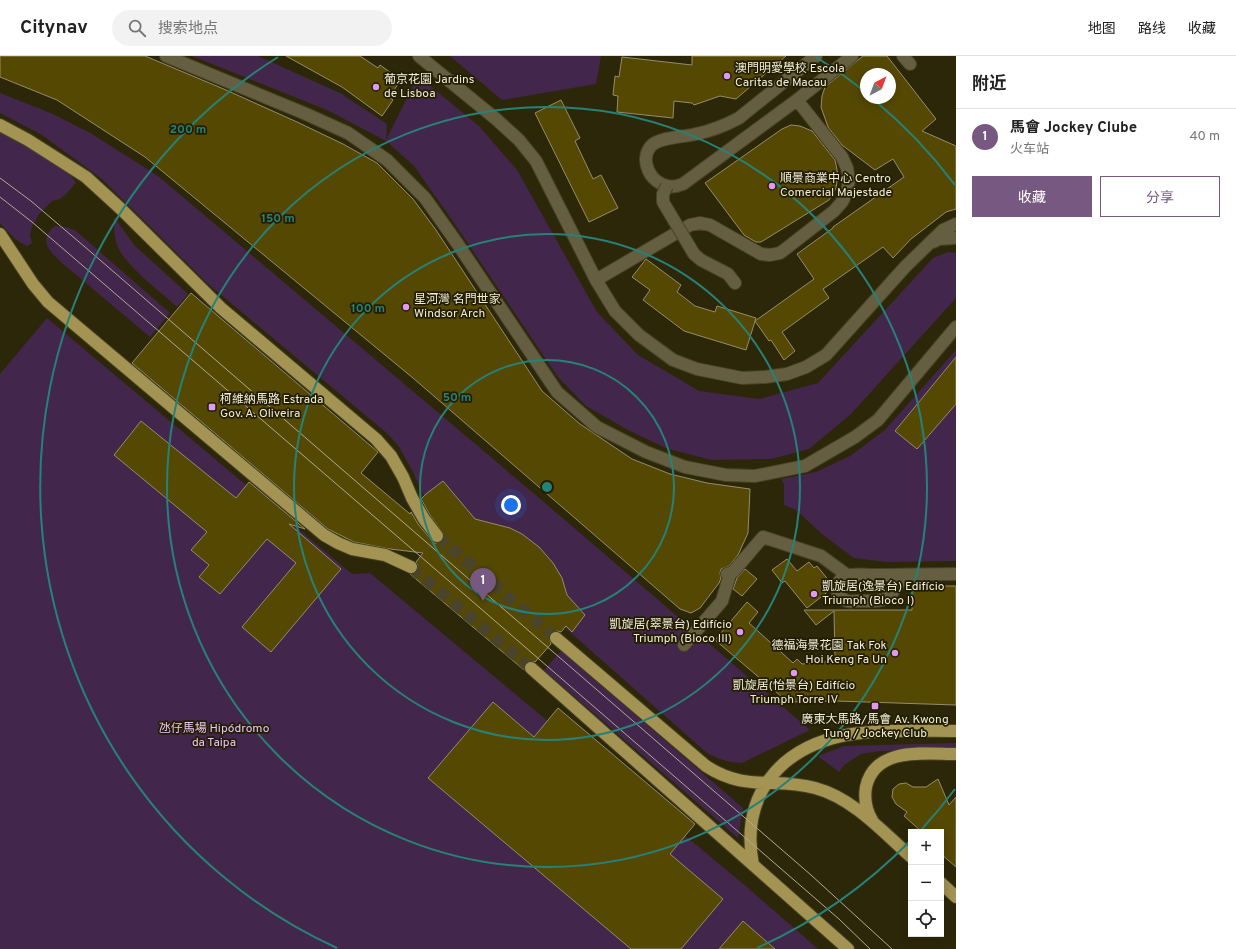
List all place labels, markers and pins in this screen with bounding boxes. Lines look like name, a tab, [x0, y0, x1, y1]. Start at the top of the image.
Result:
place label: 澳門明愛學校 Escola Caritas de Macau	[735, 61, 845, 91]
marker: 澳門明愛學校 Escola Caritas de Macau	[722, 71, 732, 81]
place label: 葡京花園 Jardins de Lisboa	[384, 72, 474, 102]
marker: 葡京花園 Jardins de Lisboa	[371, 82, 381, 92]
place label: 順景商業中心 Centro Comercial Majestade	[780, 171, 892, 201]
marker: 順景商業中心 Centro Comercial Majestade	[767, 181, 777, 191]
place label: 星河灣 名門世家 Windsor Arch	[414, 292, 501, 322]
marker: 星河灣 名門世家 Windsor Arch	[401, 302, 411, 312]
place label: 柯維納馬路 Estrada Gov. A. Oliveira	[220, 392, 323, 422]
marker: 柯維納馬路 Estrada Gov. A. Oliveira	[207, 402, 217, 412]
centre of rings	[540, 480, 554, 494]
pin: 1	[470, 568, 496, 601]
place label: 凱旋居(逸景台) Edifício Triumph (Bloco I)	[822, 579, 945, 609]
marker: 凱旋居(逸景台) Edifício Triumph (Bloco I)	[809, 589, 819, 599]
place label: 凱旋居(翠景台) Edifício Triumph (Bloco III)	[610, 617, 732, 647]
marker: 凱旋居(翠景台) Edifício Triumph (Bloco III)	[735, 627, 745, 637]
place label: 德福海景花園 Tak Fok Hoi Keng Fa Un	[772, 638, 887, 668]
marker: 德福海景花園 Tak Fok Hoi Keng Fa Un	[890, 648, 900, 658]
marker: 凱旋居(怡景台) Edifício Triumph Torre IV	[789, 668, 799, 678]
place label: 凱旋居(怡景台) Edifício Triumph Torre IV	[733, 678, 856, 708]
marker: 廣東大馬路/馬會 Av. Kwong Tung / Jockey Club	[870, 701, 880, 711]
place label: 廣東大馬路/馬會 Av. Kwong Tung / Jockey Club	[801, 712, 949, 742]

